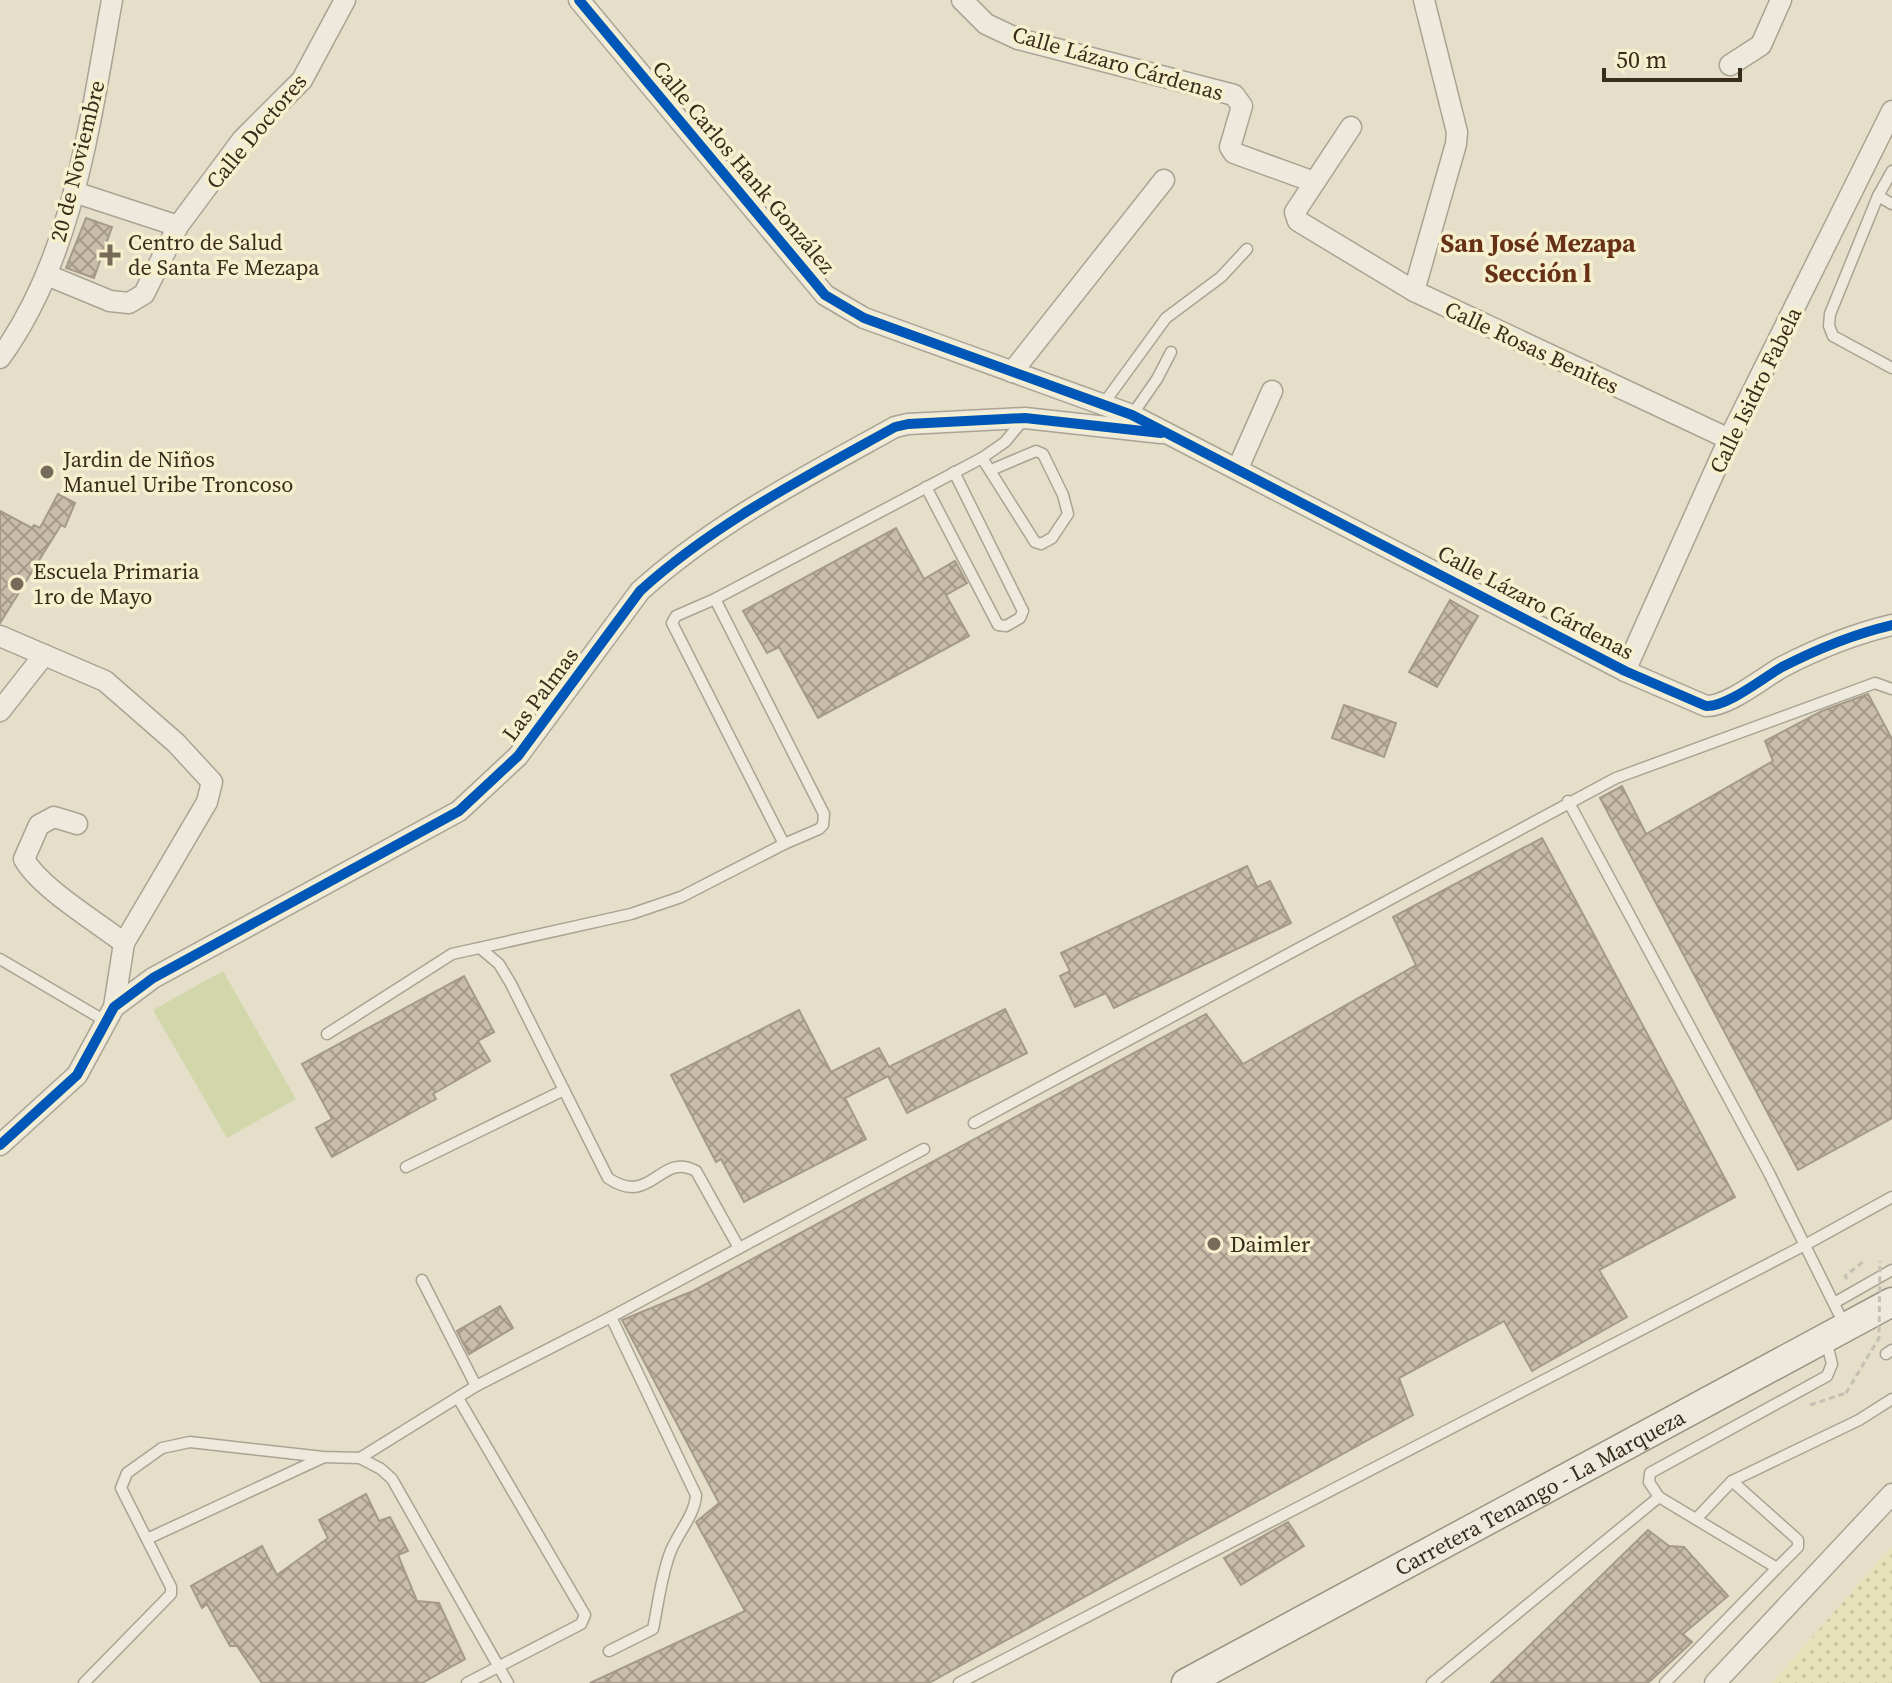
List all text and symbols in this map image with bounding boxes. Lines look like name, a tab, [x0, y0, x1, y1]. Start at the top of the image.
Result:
street label: Calle Lázaro Cárdenas	[1009, 19, 1227, 107]
scale bar	[1604, 32, 1740, 82]
text: 50 m	[1616, 43, 1667, 76]
street label: Calle Carlos Hank González	[646, 54, 842, 280]
street label: Calle Doctores	[199, 67, 313, 195]
street label: 20 de Noviembre	[42, 77, 112, 245]
district label: San José Mezapa Sección l	[1440, 225, 1636, 291]
place label: Centro de Salud de Santa Fe Mezapa	[128, 227, 320, 282]
marker: Centro de Salud de Santa Fe Mezapa	[99, 244, 121, 266]
street label: Calle Rosas Benites	[1440, 293, 1624, 401]
street label: Calle Isidro Fabela	[1702, 301, 1809, 478]
place label: Jardin de Niños Manuel Uribe Troncoso	[62, 444, 293, 499]
marker: Jardin de Niños Manuel Uribe Troncoso	[38, 463, 56, 481]
street label: Calle Lázaro Cárdenas	[1433, 538, 1639, 666]
place label: Escuela Primaria 1ro de Mayo	[33, 556, 200, 611]
marker: Escuela Primaria 1ro de Mayo	[8, 575, 26, 593]
street label: Las Palmas	[495, 641, 585, 747]
place label: Daimler	[1230, 1229, 1311, 1259]
marker: Daimler	[1205, 1235, 1223, 1253]
street label: Carretera Tenango - La Marqueza	[1389, 1401, 1691, 1583]

